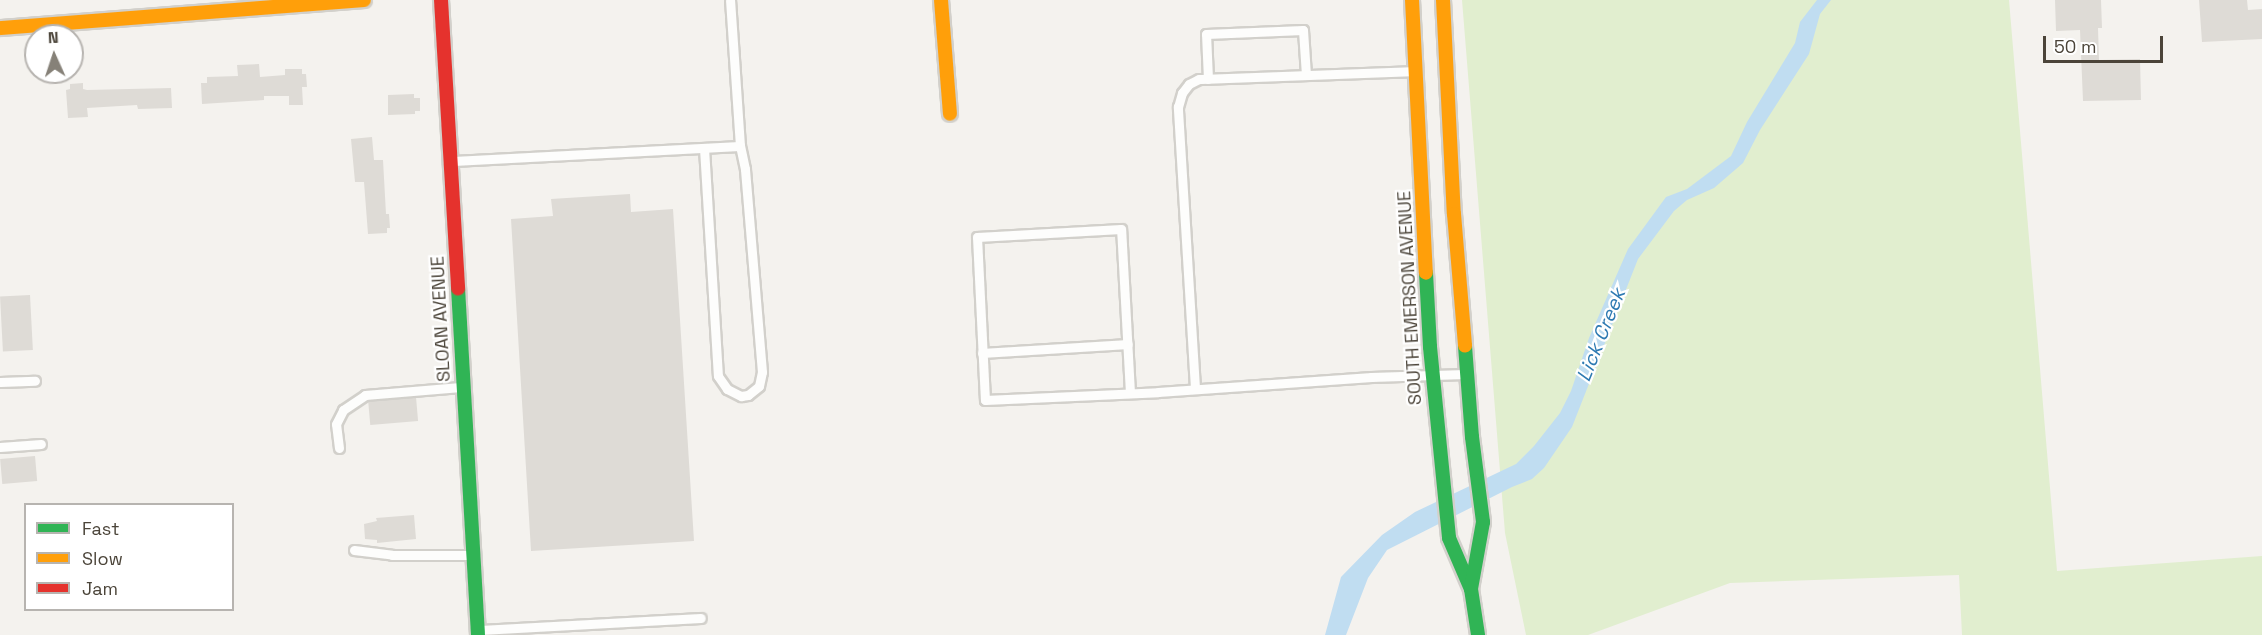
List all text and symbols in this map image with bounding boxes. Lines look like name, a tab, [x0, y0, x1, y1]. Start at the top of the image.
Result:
north arrow	[24, 24, 84, 84]
scale bar	[2046, 24, 2166, 62]
text: N	[47, 27, 59, 48]
text: 50 m	[2054, 35, 2096, 58]
street label: SOUTH EMERSON AVENUE	[1394, 190, 1426, 406]
street label: SLOAN AVENUE	[427, 256, 455, 382]
water label: Lick Creek	[1571, 285, 1631, 385]
legend	[24, 503, 234, 611]
text: Fast	[82, 517, 119, 540]
text: Slow	[82, 547, 123, 570]
text: Jam	[82, 577, 118, 600]

